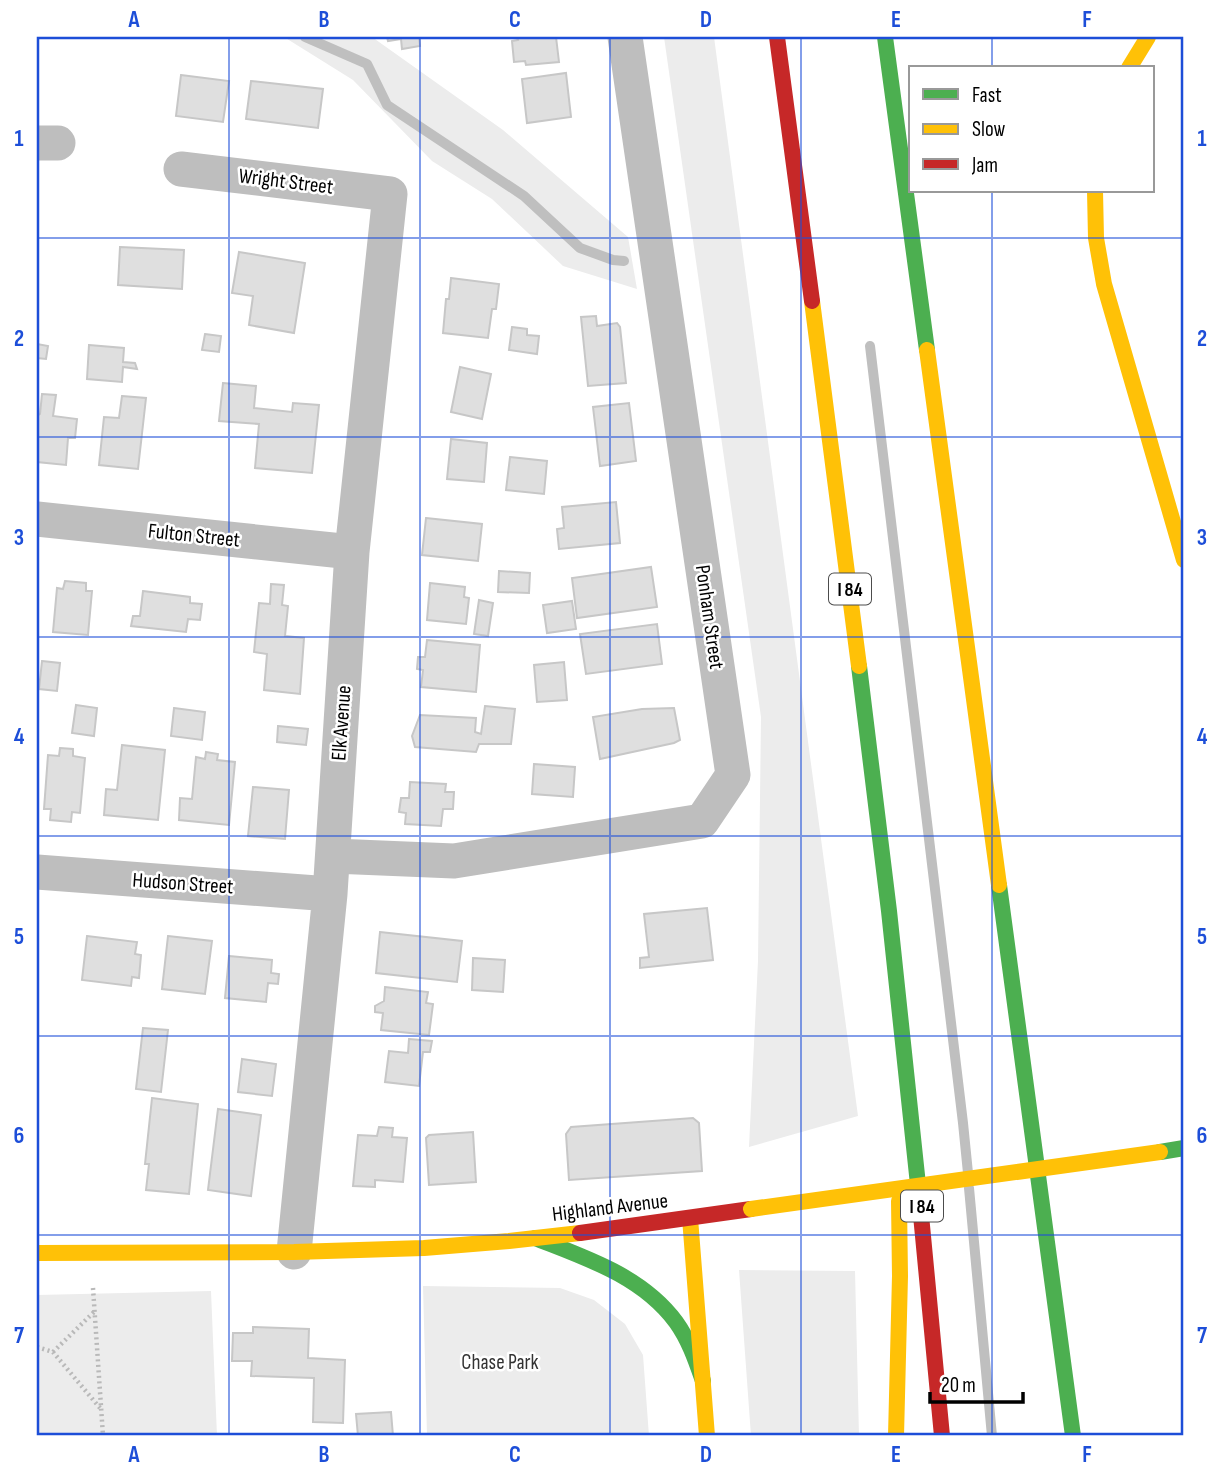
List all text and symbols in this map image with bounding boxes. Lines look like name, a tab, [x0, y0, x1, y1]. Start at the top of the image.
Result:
text: A	[128, 6, 141, 34]
text: B	[319, 6, 330, 34]
text: C	[509, 6, 521, 34]
text: D	[700, 6, 712, 34]
text: E	[891, 6, 901, 34]
text: F	[1082, 6, 1092, 34]
legend	[909, 66, 1154, 192]
text: Fast	[972, 83, 1002, 108]
text: Slow	[972, 117, 1006, 142]
text: 1	[14, 125, 24, 153]
text: 1	[1197, 125, 1207, 153]
text: Jam	[971, 153, 998, 178]
street label: Wright Street	[237, 163, 335, 200]
text: 2	[14, 325, 24, 353]
text: 2	[1197, 325, 1207, 353]
street label: Fulton Street	[147, 518, 241, 553]
text: 3	[14, 524, 24, 552]
text: 3	[1197, 524, 1207, 552]
street label: Ponham Street	[690, 563, 729, 671]
road number: I 84	[829, 574, 871, 604]
street label: Elk Avenue	[326, 685, 357, 761]
text: 4	[14, 723, 25, 751]
text: 4	[1197, 723, 1208, 751]
street label: Hudson Street	[132, 868, 234, 899]
text: 5	[14, 923, 24, 951]
text: 5	[1197, 923, 1207, 951]
text: 6	[14, 1122, 24, 1150]
text: 6	[1197, 1122, 1207, 1150]
street label: Highland Avenue	[551, 1188, 669, 1227]
road number: I 84	[901, 1190, 943, 1222]
text: 7	[14, 1322, 24, 1350]
text: 7	[1197, 1322, 1207, 1350]
park label: Chase Park	[461, 1350, 539, 1375]
scale bar	[930, 1361, 1023, 1405]
text: 20 m	[941, 1373, 976, 1398]
text: A	[128, 1441, 141, 1469]
text: B	[319, 1441, 330, 1469]
text: C	[509, 1441, 521, 1469]
text: D	[700, 1441, 712, 1469]
text: E	[891, 1441, 901, 1469]
text: F	[1082, 1441, 1092, 1469]

